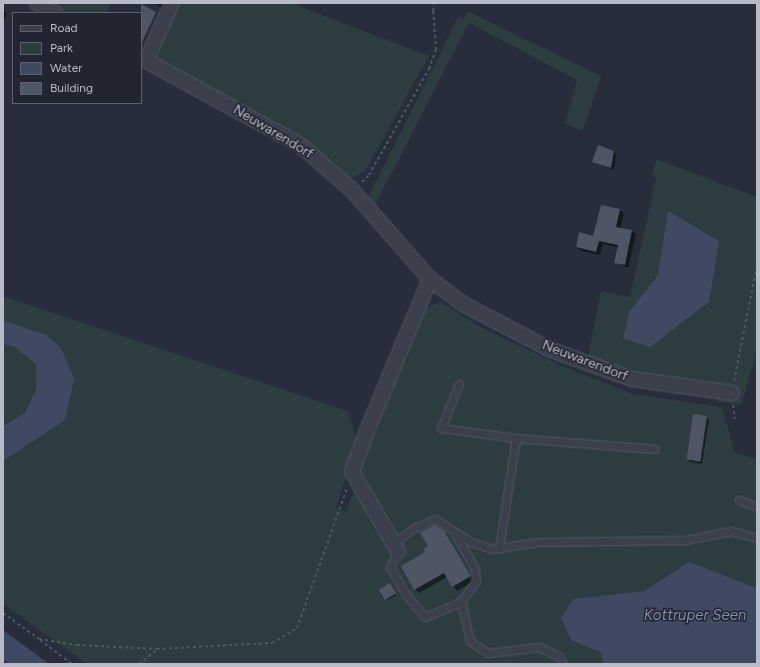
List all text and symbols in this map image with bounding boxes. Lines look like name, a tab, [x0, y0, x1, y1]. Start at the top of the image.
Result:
legend	[12, 12, 142, 104]
text: Road	[50, 21, 78, 35]
text: Park	[50, 41, 73, 55]
text: Water	[50, 61, 82, 75]
text: Building	[50, 81, 93, 95]
street label: Neuwarendorf	[230, 101, 316, 163]
street label: Neuwarendorf	[540, 337, 630, 385]
water label: Kottruper Seen	[644, 607, 746, 625]

